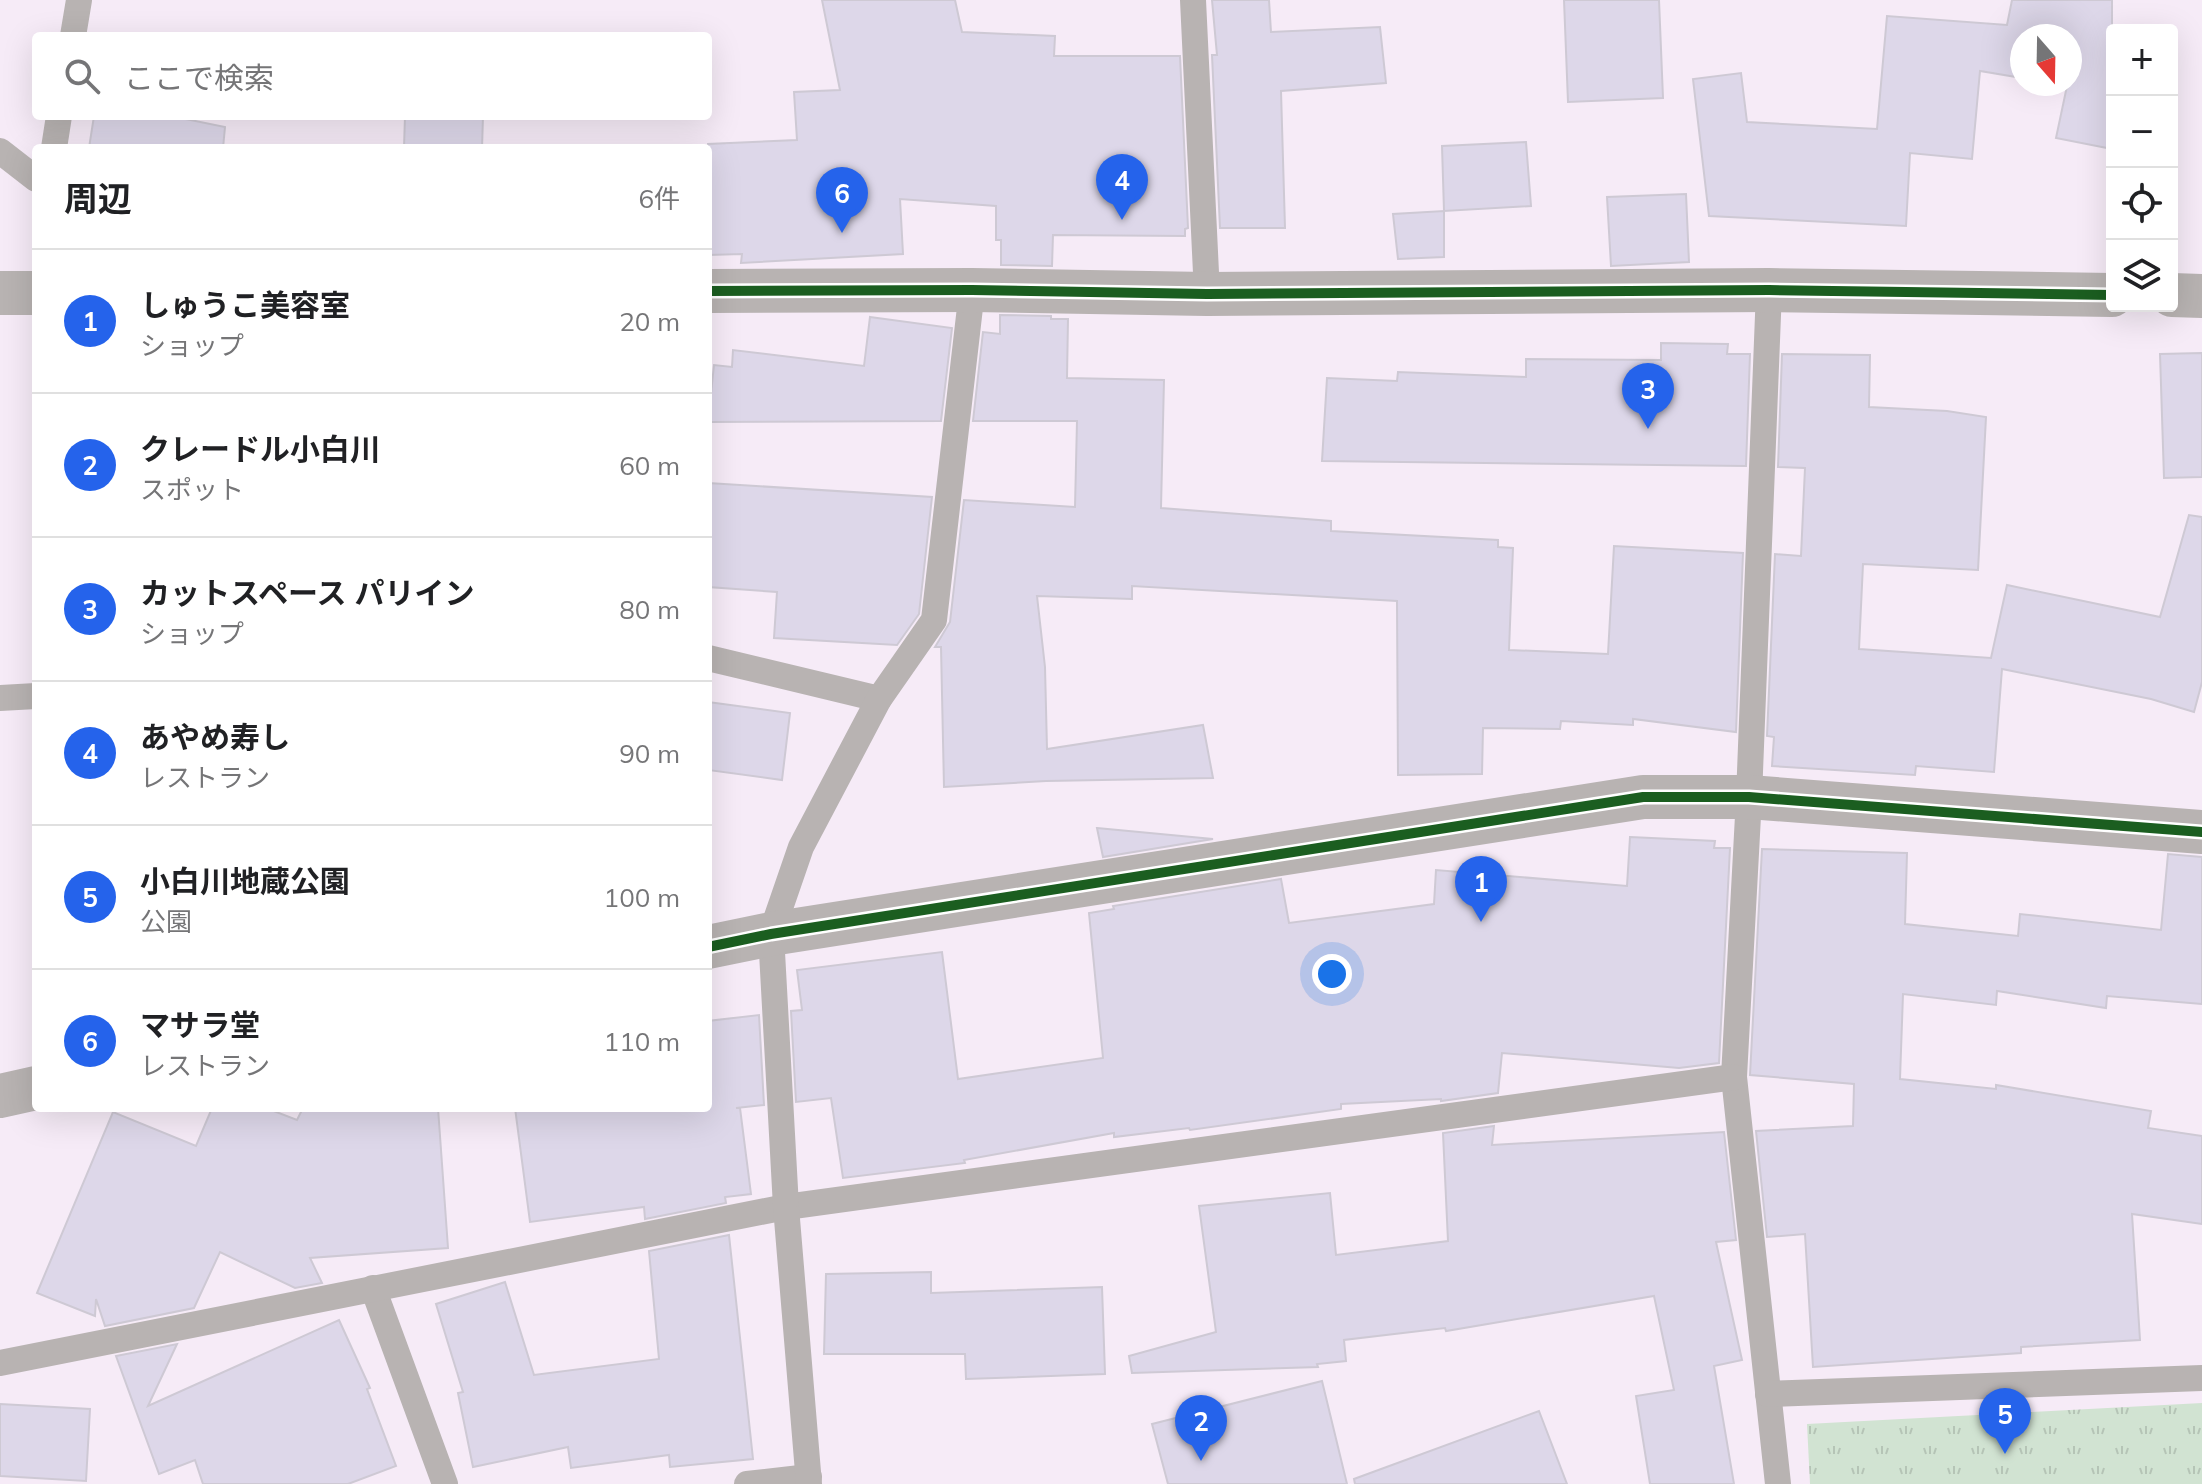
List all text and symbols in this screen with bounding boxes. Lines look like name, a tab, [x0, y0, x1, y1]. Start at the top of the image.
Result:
north arrow	[2010, 24, 2082, 96]
map controls	[2106, 24, 2178, 312]
button: +	[2106, 24, 2178, 96]
search box	[32, 32, 712, 120]
icon: search	[60, 54, 104, 98]
text: ここで検索	[124, 59, 274, 97]
button: −	[2106, 96, 2178, 168]
pin: 4	[1096, 154, 1148, 220]
pin: 6	[816, 167, 868, 233]
button: locate	[2106, 168, 2178, 240]
text: 周辺	[64, 177, 132, 220]
text: 6件	[638, 182, 680, 215]
button: layers	[2106, 240, 2178, 312]
text: しゅうこ美容室	[140, 286, 350, 324]
text: 1	[82, 305, 98, 338]
text: 20 m	[619, 305, 680, 338]
text: ショップ	[140, 329, 244, 362]
pin: 3	[1622, 363, 1674, 429]
text: クレードル小白川	[140, 430, 380, 468]
text: 2	[82, 449, 98, 482]
text: 60 m	[619, 449, 680, 482]
text: スポット	[140, 473, 244, 506]
text: カットスペース パリイン	[140, 574, 475, 612]
text: 3	[82, 593, 98, 626]
text: 80 m	[619, 593, 680, 626]
text: ショップ	[140, 617, 244, 650]
text: あやめ寿し	[140, 718, 290, 756]
text: 4	[82, 737, 98, 770]
text: 90 m	[619, 737, 680, 770]
text: レストラン	[140, 761, 270, 794]
pin: 1	[1455, 856, 1507, 922]
text: 小白川地蔵公園	[140, 862, 350, 900]
text: 5	[82, 881, 98, 914]
text: 100 m	[604, 881, 680, 914]
text: 公園	[140, 905, 192, 938]
your location	[1312, 954, 1352, 994]
text: マサラ堂	[140, 1006, 260, 1044]
text: 6	[82, 1025, 98, 1058]
text: 110 m	[604, 1025, 680, 1058]
text: レストラン	[140, 1049, 270, 1082]
pin: 5	[1979, 1388, 2031, 1454]
pin: 2	[1175, 1395, 1227, 1461]

